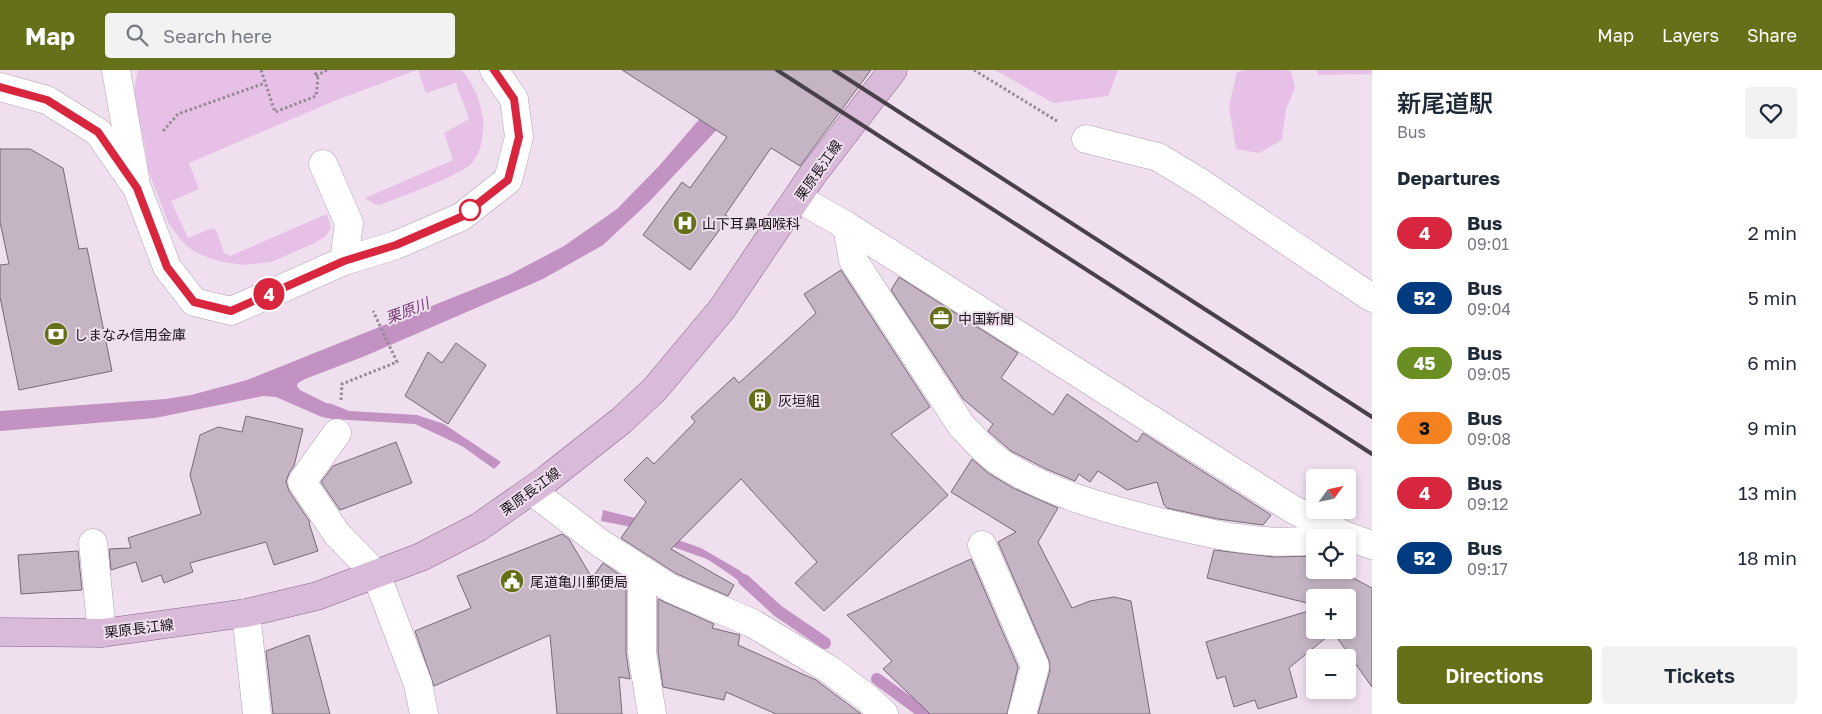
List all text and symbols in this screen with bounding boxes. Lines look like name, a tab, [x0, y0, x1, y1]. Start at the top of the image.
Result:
search box	[105, 13, 455, 58]
text: Map	[25, 21, 75, 50]
icon: search	[123, 21, 151, 49]
text: Search here	[163, 24, 272, 47]
text: Map	[1597, 24, 1634, 46]
text: Layers	[1662, 24, 1719, 46]
text: Share	[1747, 24, 1797, 46]
button: heart	[1745, 87, 1797, 139]
text: 新尾道駅	[1397, 88, 1493, 117]
text: Bus	[1397, 122, 1426, 142]
street label: 栗原長江線	[791, 136, 845, 204]
text: Departures	[1397, 166, 1500, 189]
unlabelled marker	[459, 199, 481, 221]
hospital icon: 山下耳鼻咽喉科	[672, 210, 698, 236]
text: Bus	[1467, 211, 1502, 234]
place label: 山下耳鼻咽喉科	[702, 215, 800, 232]
text: 2 min	[1748, 221, 1797, 244]
text: 4	[1419, 222, 1430, 244]
text: 09:01	[1467, 234, 1509, 254]
text: Bus	[1467, 276, 1502, 299]
line badge: 4	[253, 278, 285, 310]
text: 4	[263, 283, 275, 305]
text: 5 min	[1748, 286, 1797, 309]
text: 52	[1414, 287, 1435, 309]
water label: 栗原川	[383, 293, 433, 326]
text: 09:04	[1467, 299, 1511, 319]
office icon: 中国新聞	[928, 305, 954, 331]
place label: 中国新聞	[958, 310, 1014, 327]
bank icon: しまなみ信用金庫	[43, 321, 69, 347]
place label: しまなみ信用金庫	[74, 326, 186, 343]
text: Bus	[1467, 341, 1502, 364]
text: 6 min	[1747, 351, 1797, 374]
text: 45	[1413, 352, 1436, 374]
text: 09:05	[1467, 364, 1511, 384]
building icon: 灰垣組	[747, 387, 773, 413]
place label: 灰垣組	[778, 392, 820, 409]
text: Bus	[1467, 406, 1502, 429]
text: 9 min	[1747, 416, 1797, 439]
text: 3	[1419, 417, 1430, 439]
text: 09:08	[1467, 429, 1511, 449]
street label: 栗原長江線	[497, 464, 563, 518]
north arrow	[1306, 469, 1356, 519]
map controls	[1306, 469, 1356, 699]
text: Bus	[1467, 471, 1502, 494]
text: 13 min	[1738, 481, 1797, 504]
text: 4	[1419, 482, 1430, 504]
text: 09:12	[1467, 494, 1508, 514]
button: locate	[1306, 529, 1356, 579]
text: Bus	[1467, 536, 1502, 559]
text: 18 min	[1738, 546, 1797, 569]
text: 52	[1414, 547, 1435, 569]
text: 09:17	[1467, 559, 1508, 579]
public building icon: 尾道亀川郵便局	[499, 568, 525, 594]
place label: 尾道亀川郵便局	[530, 573, 628, 590]
button: +	[1306, 589, 1356, 639]
street label: 栗原長江線	[103, 615, 175, 641]
button: Directions	[1397, 646, 1592, 704]
button: Tickets	[1602, 646, 1797, 704]
button: −	[1306, 649, 1356, 699]

